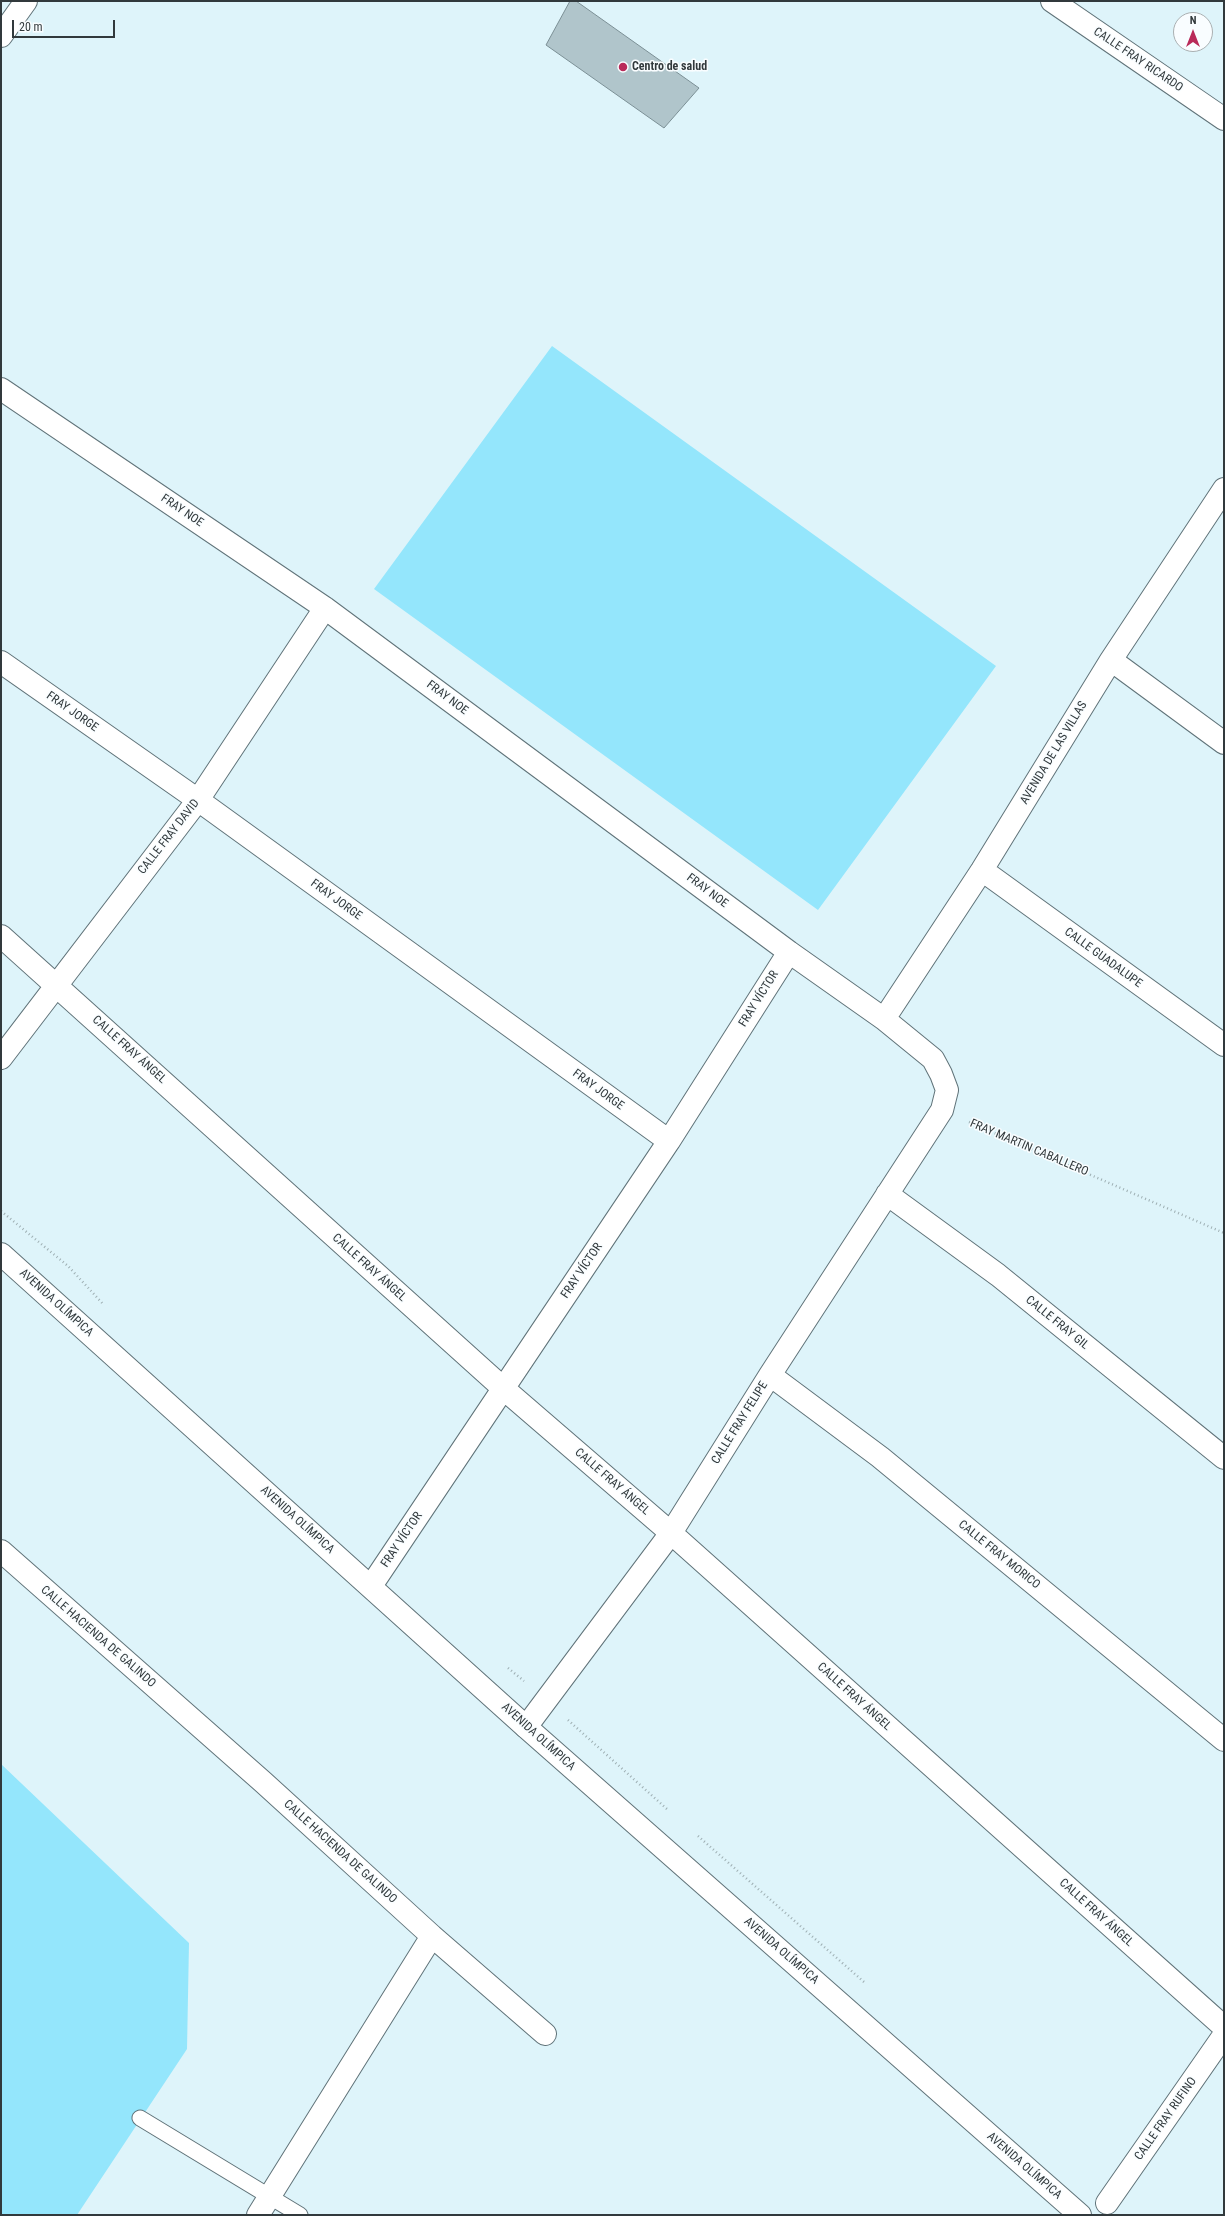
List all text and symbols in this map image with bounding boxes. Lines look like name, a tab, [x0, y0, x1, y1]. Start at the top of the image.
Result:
scale bar	[14, 12, 117, 38]
north arrow	[1173, 12, 1213, 52]
text: N	[1190, 14, 1196, 27]
text: 20 m	[19, 20, 43, 34]
street label: CALLE FRAY RICARDO	[1090, 25, 1186, 95]
place label: Centro de salud	[632, 60, 707, 74]
marker: Centro de salud	[617, 61, 629, 73]
street label: FRAY NOE	[158, 492, 206, 530]
street label: FRAY NOE	[423, 678, 471, 718]
street label: FRAY JORGE	[43, 689, 101, 735]
street label: AVENIDA DE LAS VILLAS	[1018, 699, 1090, 807]
street label: CALLE FRAY DAVID	[135, 797, 203, 877]
street label: FRAY NOE	[683, 871, 731, 911]
street label: FRAY JORGE	[307, 877, 365, 923]
street label: CALLE GUADALUPE	[1061, 925, 1145, 991]
street label: FRAY VÍCTOR	[736, 968, 782, 1030]
street label: CALLE FRAY ÁNGEL	[89, 1013, 169, 1087]
street label: FRAY JORGE	[569, 1067, 627, 1113]
street label: FRAY MARTIN CABALLERO	[968, 1117, 1090, 1179]
street label: CALLE FRAY ÁNGEL	[329, 1231, 409, 1305]
street label: FRAY VÍCTOR	[558, 1241, 606, 1301]
street label: AVENIDA OLÍMPICA	[16, 1266, 96, 1340]
street label: CALLE FRAY GIL	[1022, 1293, 1092, 1353]
street label: CALLE FRAY FELIPE	[709, 1379, 771, 1467]
street label: CALLE FRAY ÁNGEL	[572, 1446, 652, 1518]
street label: AVENIDA OLÍMPICA	[257, 1483, 337, 1557]
street label: FRAY VÍCTOR	[378, 1510, 426, 1570]
street label: CALLE FRAY MORICO	[955, 1518, 1043, 1592]
street label: CALLE HACIENDA DE GALINDO	[38, 1583, 158, 1691]
street label: CALLE FRAY ÁNGEL	[814, 1660, 894, 1734]
street label: AVENIDA OLÍMPICA	[498, 1700, 578, 1774]
street label: CALLE HACIENDA DE GALINDO	[280, 1797, 400, 1907]
street label: CALLE FRAY ÁNGEL	[1056, 1876, 1136, 1950]
street label: AVENIDA OLÍMPICA	[741, 1915, 821, 1987]
street label: CALLE FRAY RUFINO	[1132, 2075, 1200, 2163]
street label: AVENIDA OLÍMPICA	[984, 2130, 1064, 2202]

